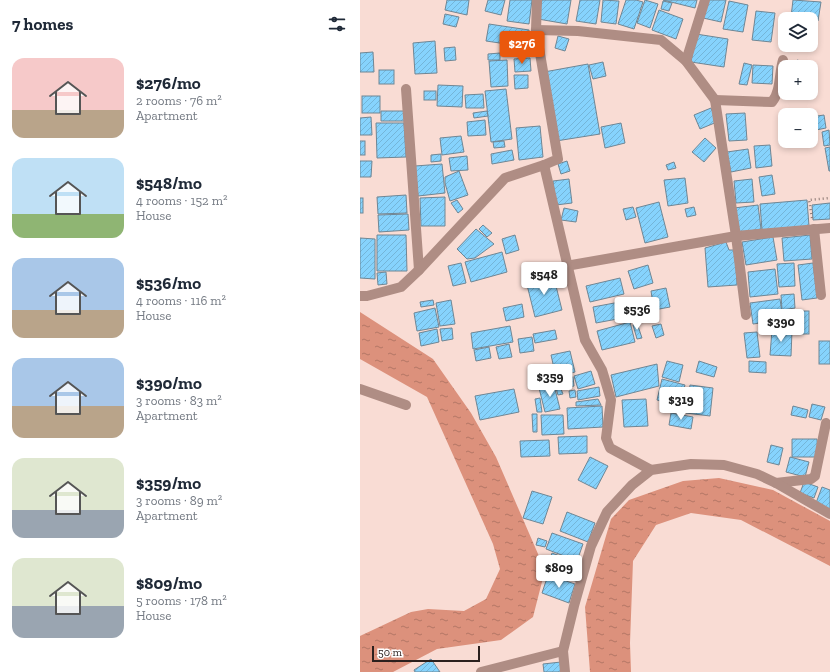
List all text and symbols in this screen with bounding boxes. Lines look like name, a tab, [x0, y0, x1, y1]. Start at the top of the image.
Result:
map controls	[778, 12, 818, 148]
button: layers	[778, 12, 818, 52]
icon: filters	[326, 13, 348, 35]
text: 7 homes	[12, 14, 73, 34]
pin: $276	[498, 31, 546, 65]
text: $276	[509, 36, 535, 51]
button: +	[778, 60, 818, 100]
text: $276/mo	[136, 73, 201, 93]
icon: home	[44, 74, 92, 122]
text: 2 rooms · 76 m²	[136, 93, 222, 108]
text: Apartment	[136, 108, 198, 123]
button: −	[778, 108, 818, 148]
text: $548/mo	[136, 173, 202, 193]
icon: home	[44, 174, 92, 222]
text: 4 rooms · 152 m²	[136, 193, 227, 208]
text: House	[136, 208, 171, 223]
pin: $548	[520, 262, 568, 296]
text: $548	[530, 267, 558, 282]
text: $536/mo	[136, 273, 201, 293]
icon: home	[44, 274, 92, 322]
text: 4 rooms · 116 m²	[136, 293, 226, 308]
pin: $536	[613, 297, 661, 331]
text: $536	[623, 302, 651, 317]
text: House	[136, 308, 171, 323]
pin: $390	[757, 309, 805, 343]
text: $390	[767, 314, 795, 329]
pin: $359	[526, 364, 574, 398]
text: $359	[536, 369, 564, 384]
text: $390/mo	[136, 373, 202, 393]
icon: home	[44, 374, 92, 422]
pin: $319	[657, 387, 705, 421]
text: $319	[668, 392, 694, 407]
text: 3 rooms · 83 m²	[136, 393, 222, 408]
text: Apartment	[136, 408, 198, 423]
text: $359/mo	[136, 473, 201, 493]
icon: home	[44, 474, 92, 522]
text: 3 rooms · 89 m²	[136, 493, 222, 508]
text: Apartment	[136, 508, 198, 523]
pin: $809	[535, 555, 583, 589]
text: $809	[545, 560, 573, 575]
text: $809/mo	[136, 573, 202, 593]
icon: home	[44, 574, 92, 622]
text: 5 rooms · 178 m²	[136, 593, 227, 608]
text: House	[136, 608, 171, 623]
scale bar	[372, 644, 480, 663]
text: 50 m	[378, 646, 402, 659]

